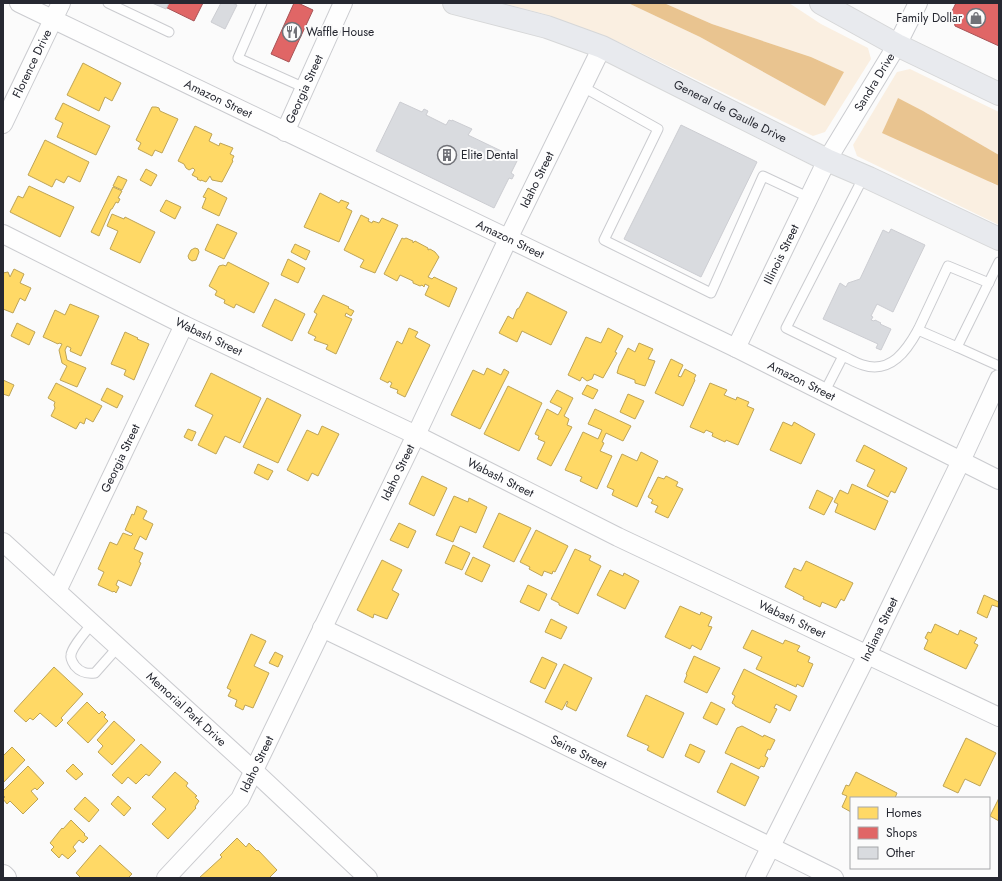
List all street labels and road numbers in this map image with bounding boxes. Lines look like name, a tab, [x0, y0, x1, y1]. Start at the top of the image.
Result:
street label: Florence Drive	[8, 26, 56, 101]
street label: Sandra Drive	[850, 49, 899, 115]
street label: Georgia Street	[281, 52, 328, 127]
street label: Amazon Street	[181, 75, 255, 123]
street label: General de Gaulle Drive	[671, 75, 790, 147]
street label: Idaho Street	[516, 148, 558, 211]
street label: Amazon Street	[473, 215, 547, 263]
street label: Illinois Street	[759, 221, 804, 287]
street label: Wabash Street	[172, 313, 245, 360]
street label: Amazon Street	[765, 356, 839, 405]
street label: Georgia Street	[96, 421, 144, 496]
street label: Idaho Street	[377, 441, 419, 504]
street label: Wabash Street	[464, 453, 537, 502]
street label: Indiana Street	[856, 594, 903, 665]
street label: Wabash Street	[755, 596, 829, 643]
street label: Memorial Park Drive	[142, 668, 230, 751]
street label: Seine Street	[547, 730, 610, 774]
street label: Idaho Street	[236, 733, 278, 795]

